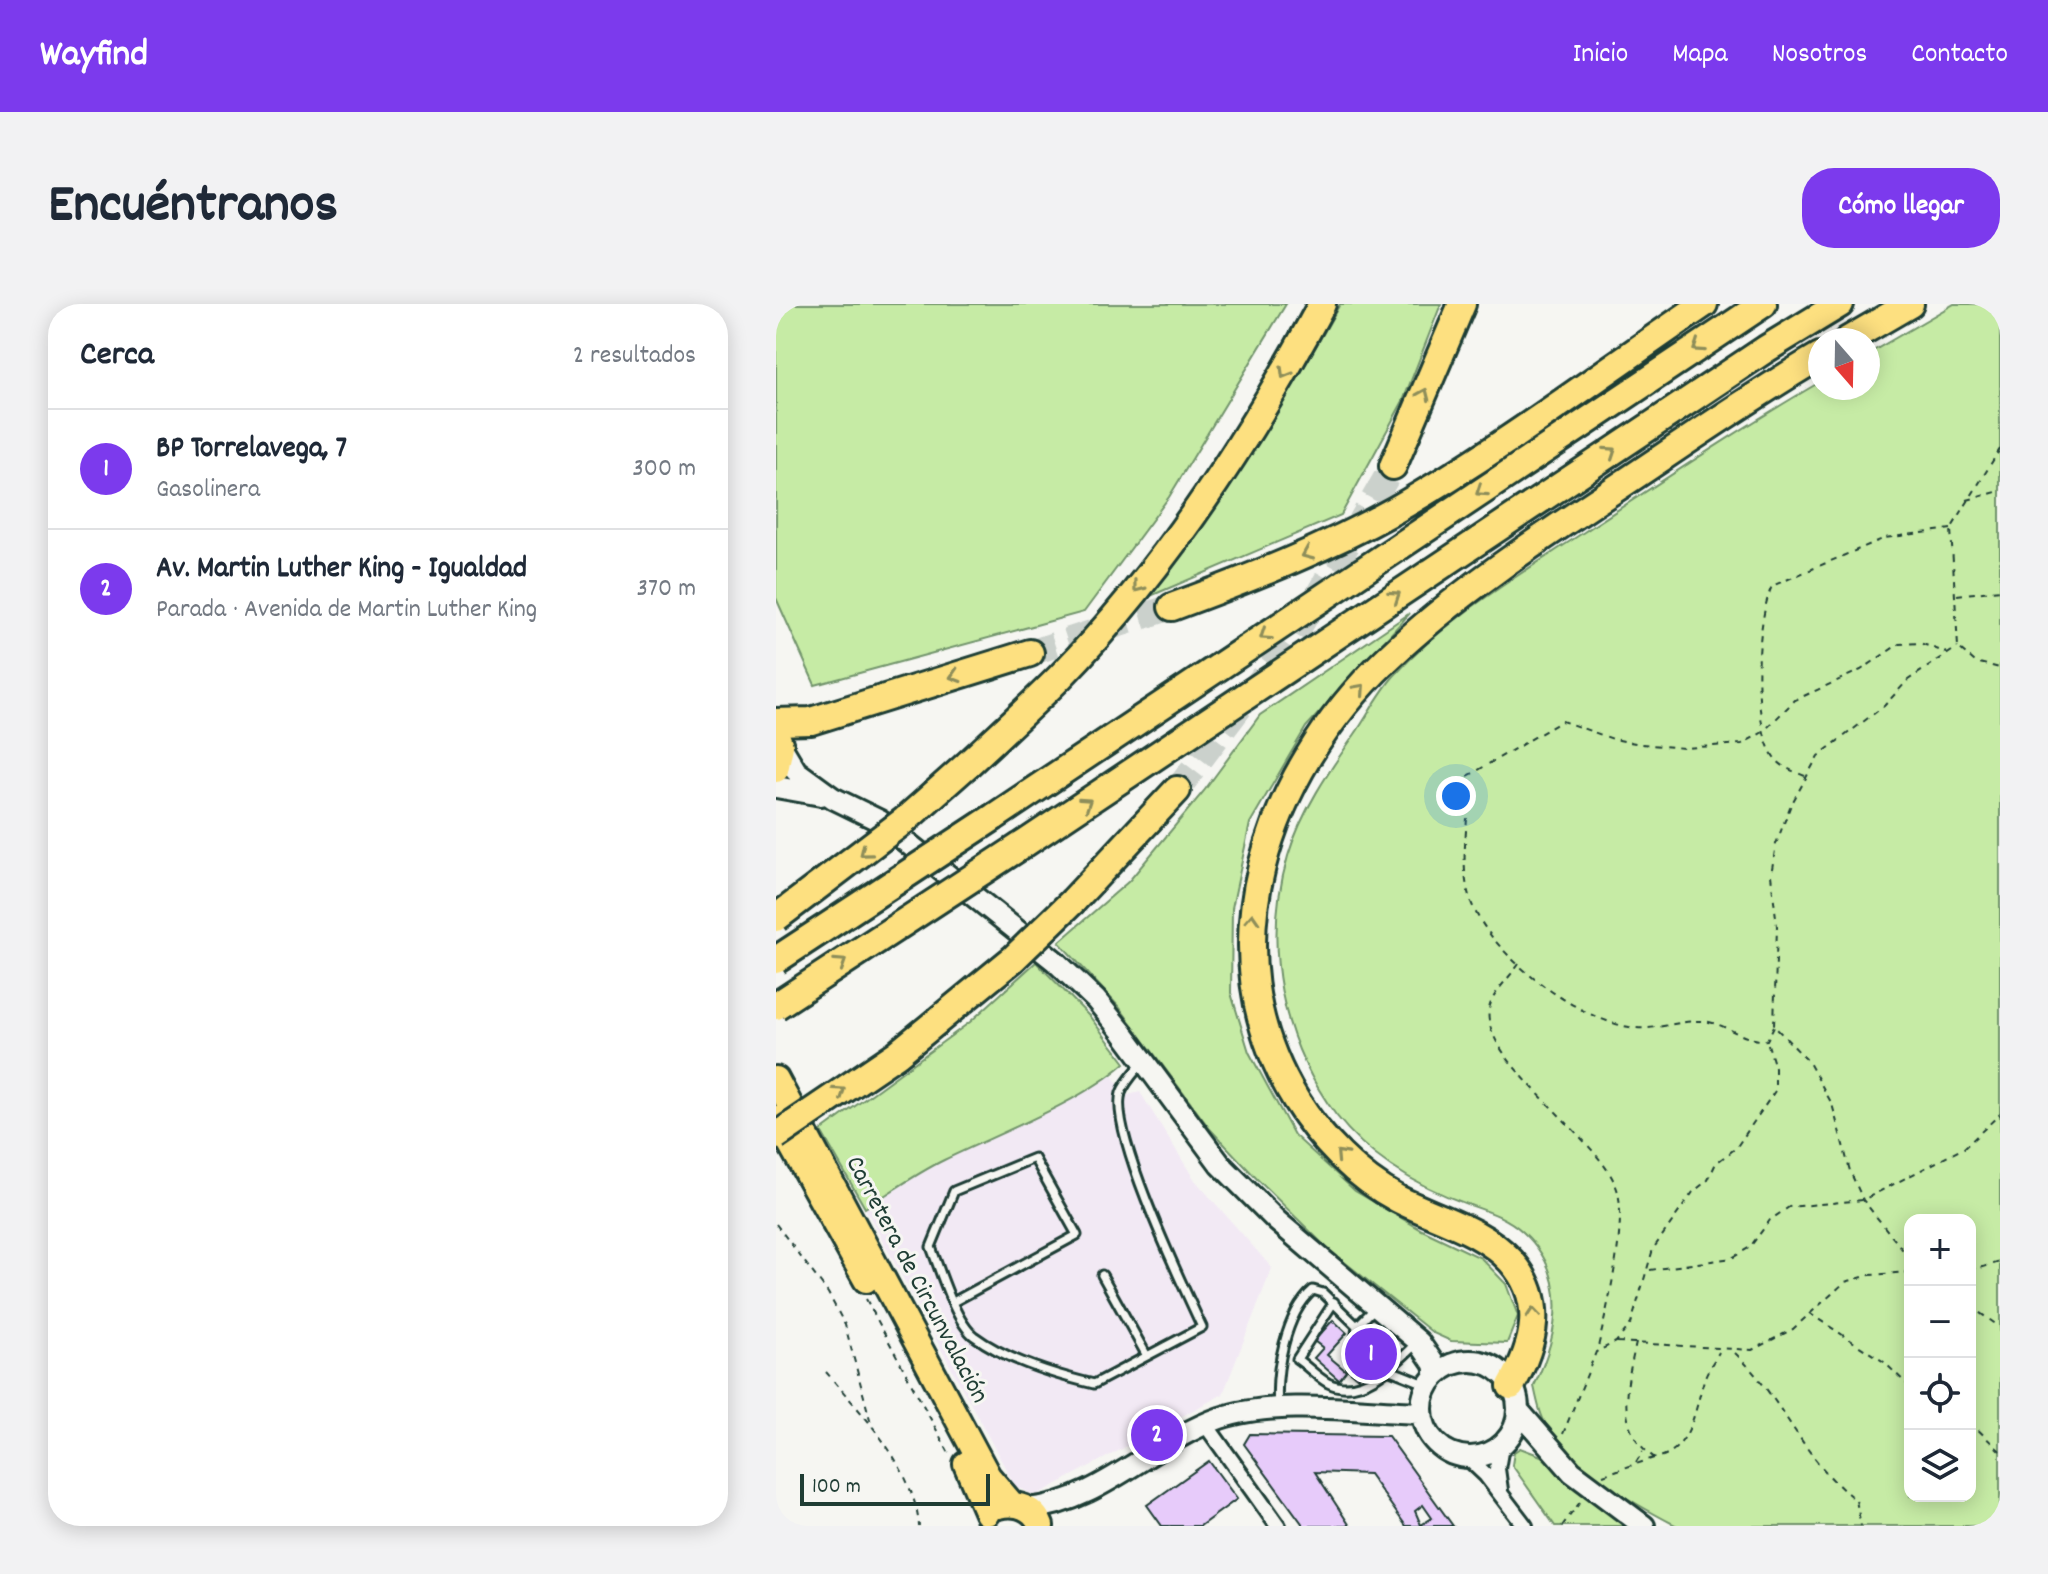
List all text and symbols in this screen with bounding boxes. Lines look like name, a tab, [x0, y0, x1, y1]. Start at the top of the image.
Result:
text: Wayfind	[40, 29, 148, 84]
text: Inicio	[1573, 36, 1628, 76]
text: Mapa	[1672, 36, 1728, 76]
text: Nosotros	[1772, 36, 1867, 76]
text: Contacto	[1911, 36, 2008, 76]
text: Encuéntranos	[48, 168, 338, 248]
button: Cómo llegar	[1802, 168, 2000, 248]
north arrow	[1808, 328, 1880, 400]
text: Cerca	[80, 332, 154, 381]
one-way arrow	[1692, 337, 1707, 352]
text: 2 resultados	[573, 338, 696, 375]
one-way arrow	[1279, 364, 1295, 378]
one-way arrow	[1415, 388, 1431, 402]
text: BP Torrelavega, 7	[156, 429, 347, 472]
one-way arrow	[1603, 447, 1617, 462]
text: 1	[103, 451, 109, 488]
text: 300 m	[632, 451, 696, 488]
text: Gasolinera	[156, 472, 260, 509]
one-way arrow	[1476, 481, 1490, 496]
one-way arrow	[1301, 545, 1315, 561]
text: Av. Martin Luther King - Igualdad	[156, 549, 527, 592]
text: 2	[100, 571, 112, 608]
text: 370 m	[637, 571, 696, 608]
one-way arrow	[1133, 578, 1147, 593]
one-way arrow	[1386, 591, 1401, 606]
text: Parada · Avenida de Martin Luther King	[156, 592, 537, 629]
one-way arrow	[1260, 626, 1274, 641]
one-way arrow	[949, 667, 963, 683]
one-way arrow	[1350, 683, 1364, 698]
your location	[1436, 776, 1476, 816]
one-way arrow	[1077, 798, 1091, 813]
one-way arrow	[859, 842, 874, 856]
one-way arrow	[1243, 912, 1260, 925]
one-way arrow	[832, 957, 846, 972]
one-way arrow	[832, 1087, 846, 1102]
street label: Carretera de Circunvalación	[835, 1150, 997, 1410]
one-way arrow	[1336, 1150, 1350, 1164]
map controls	[1904, 1214, 1976, 1502]
button: +	[1904, 1214, 1976, 1286]
button: −	[1904, 1286, 1976, 1358]
one-way arrow	[1524, 1306, 1541, 1319]
pin: 1	[1345, 1324, 1397, 1384]
button: locate	[1904, 1358, 1976, 1430]
pin: 2	[1131, 1405, 1183, 1465]
button: layers	[1904, 1430, 1976, 1502]
scale bar	[800, 1470, 990, 1506]
text: 100 m	[812, 1472, 861, 1503]

